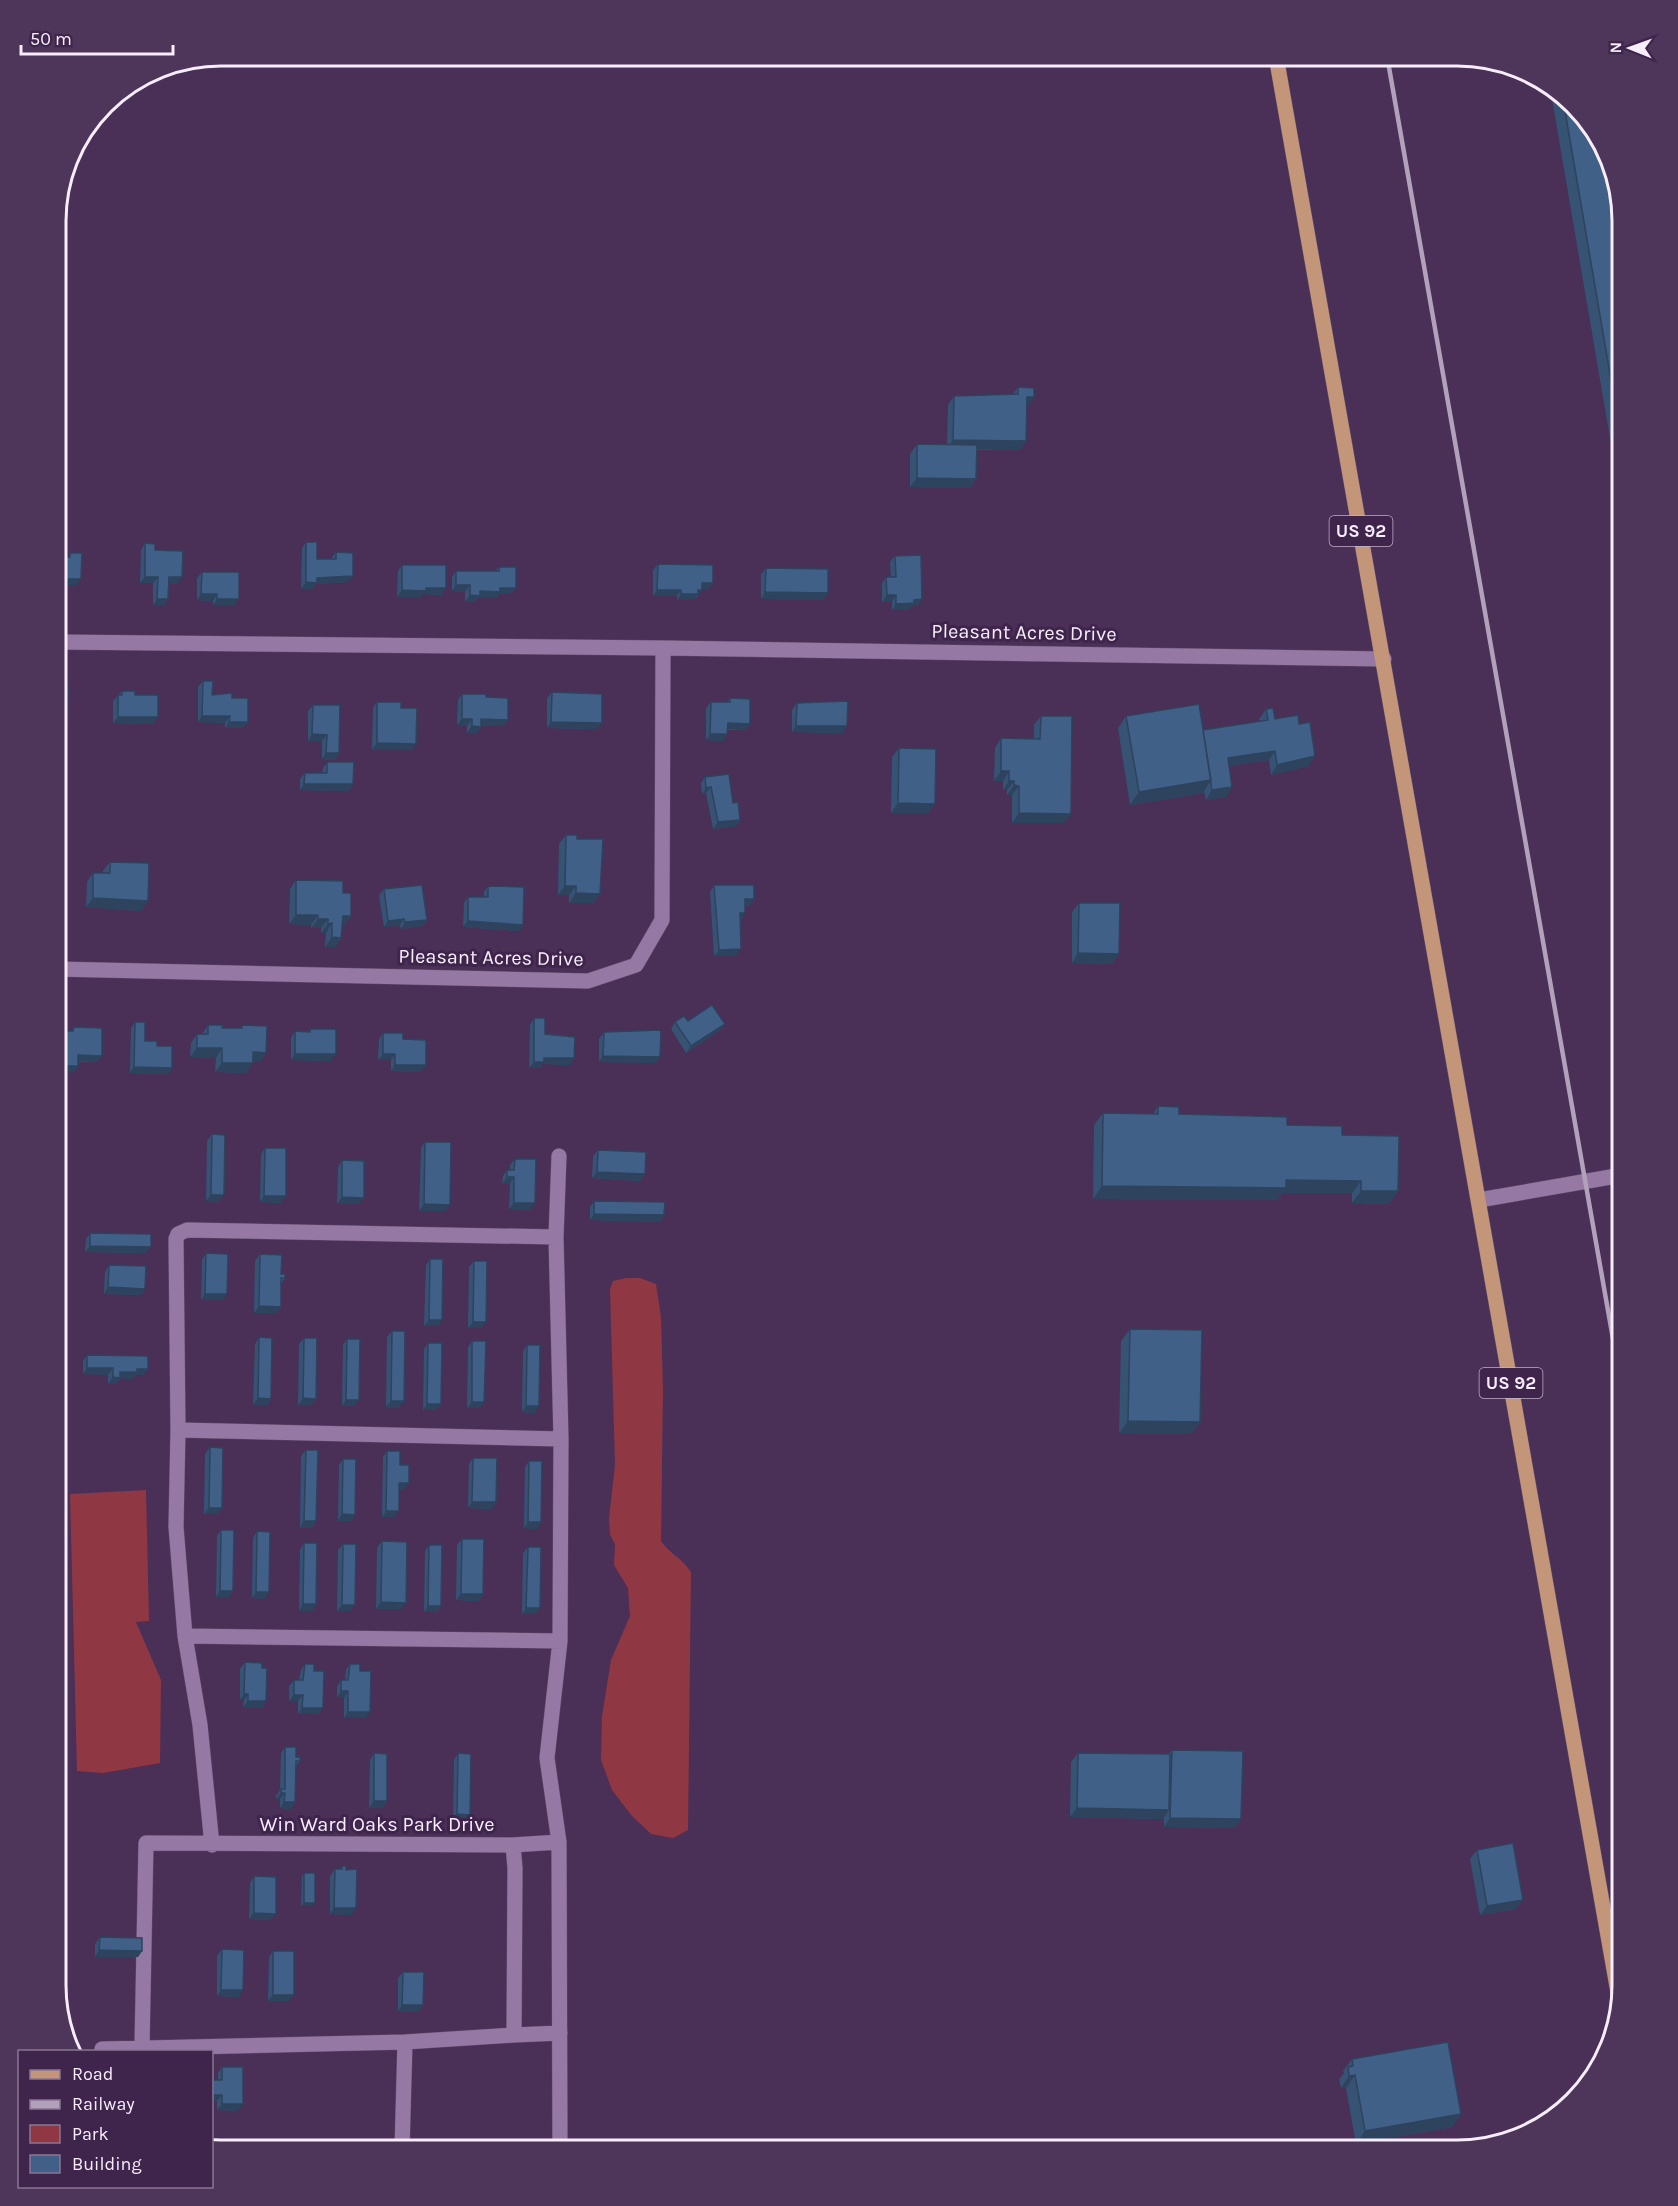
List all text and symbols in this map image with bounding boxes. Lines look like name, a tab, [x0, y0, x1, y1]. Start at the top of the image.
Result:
scale bar	[21, 18, 172, 56]
north arrow	[1600, 18, 1660, 78]
text: 50 m	[30, 28, 72, 50]
text: N	[1606, 42, 1625, 54]
road number: US 92	[1330, 516, 1392, 546]
street label: Pleasant Acres Drive	[931, 619, 1117, 646]
street label: Pleasant Acres Drive	[398, 944, 584, 971]
road number: US 92	[1480, 1368, 1543, 1398]
street label: Win Ward Oaks Park Drive	[259, 1813, 495, 1836]
legend	[18, 2050, 213, 2188]
text: Road	[72, 2063, 113, 2085]
text: Railway	[72, 2093, 135, 2115]
text: Park	[72, 2123, 109, 2145]
text: Building	[72, 2153, 142, 2175]

